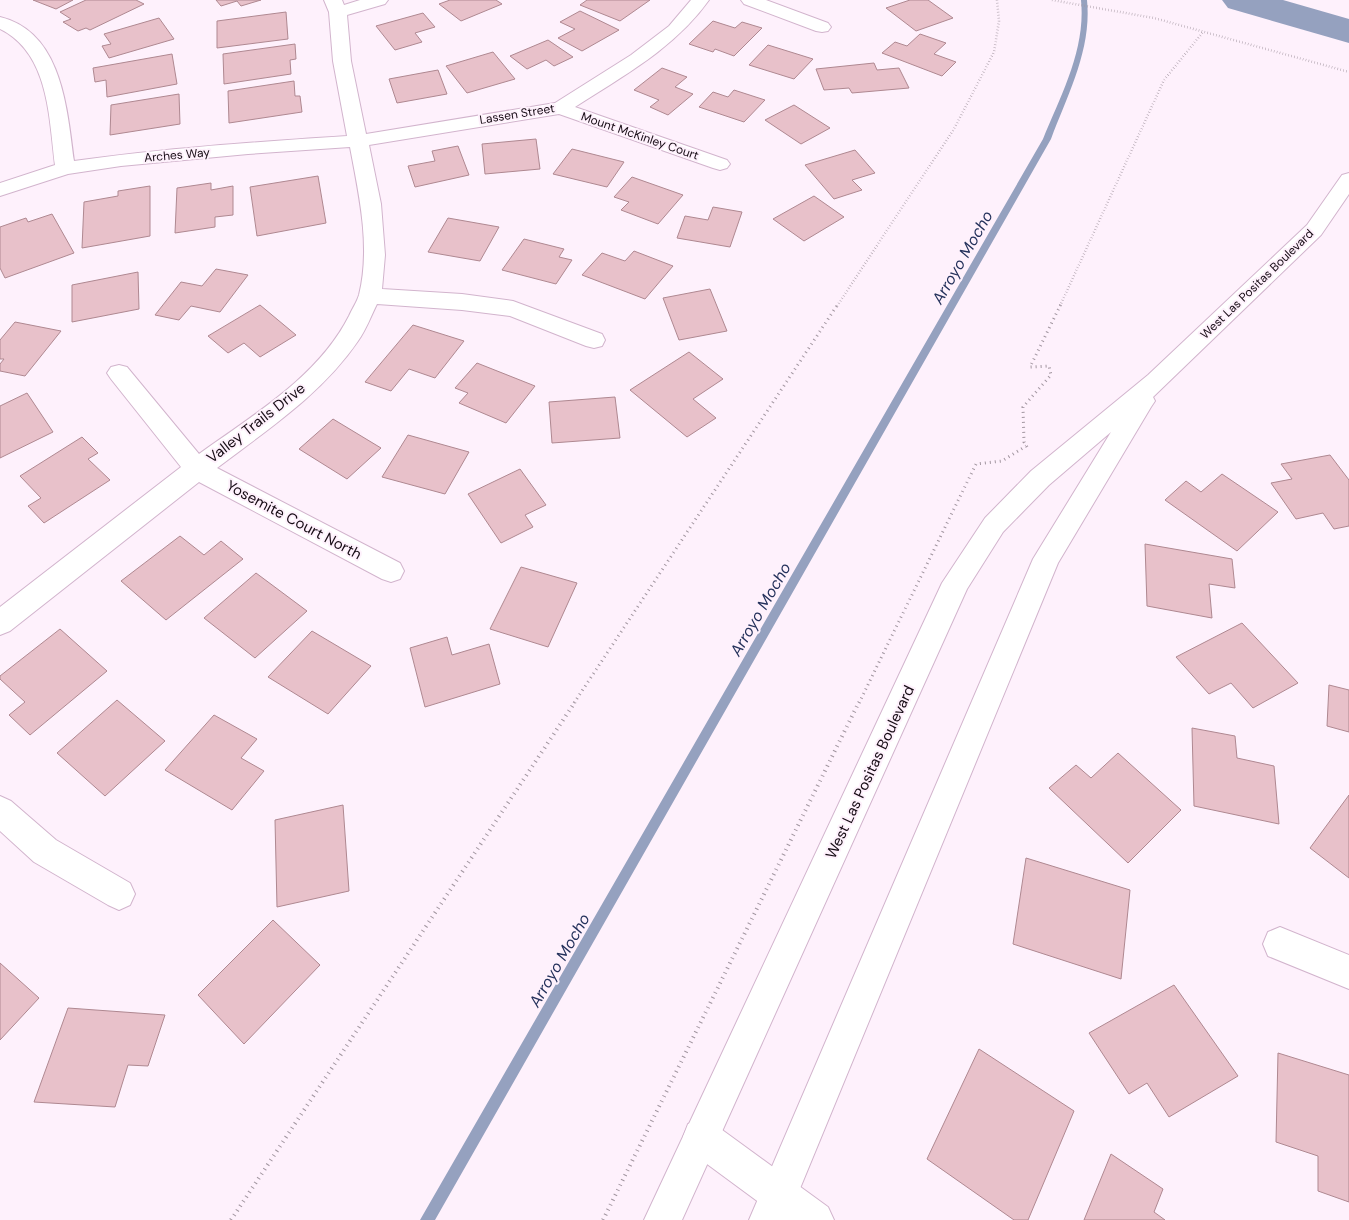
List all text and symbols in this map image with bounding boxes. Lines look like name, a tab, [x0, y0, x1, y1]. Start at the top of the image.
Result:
street label: Lassen Street	[478, 100, 556, 128]
street label: Mount McKinley Court	[579, 108, 701, 164]
street label: Arches Way	[143, 144, 211, 166]
water label: Arroyo Mocho	[927, 207, 998, 309]
street label: West Las Positas Boulevard	[1197, 226, 1317, 342]
street label: Valley Trails Drive	[203, 378, 309, 468]
street label: Yosemite Court North	[223, 476, 365, 564]
water label: Arroyo Mocho	[725, 559, 796, 661]
street label: West Las Positas Boulevard	[821, 682, 919, 862]
water label: Arroyo Mocho	[524, 910, 595, 1012]

